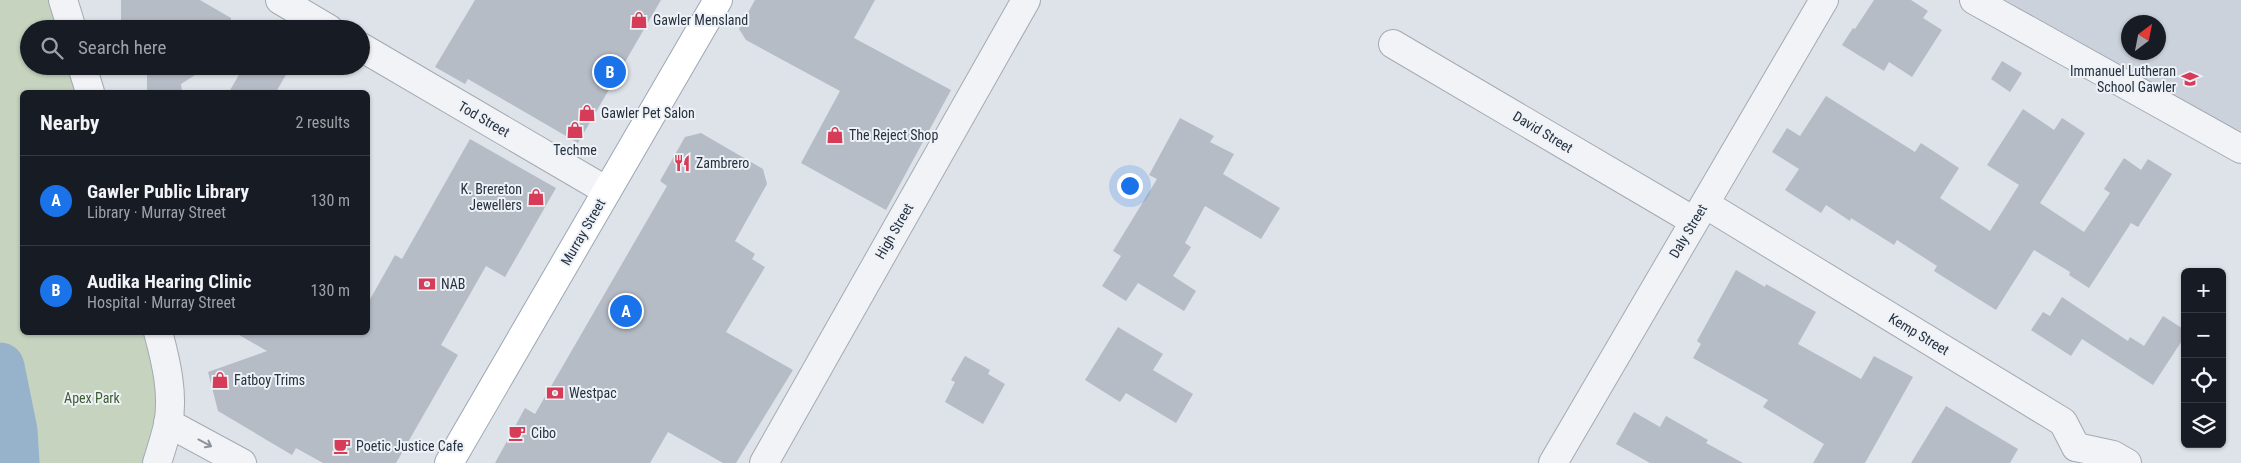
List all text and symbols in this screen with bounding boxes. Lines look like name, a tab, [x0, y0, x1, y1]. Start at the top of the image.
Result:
shop icon: Gawler Mensland	[629, 10, 649, 30]
place label: Gawler Mensland	[653, 12, 748, 28]
north arrow	[2121, 15, 2166, 60]
search box	[20, 20, 370, 75]
icon: search	[38, 34, 66, 62]
text: Search here	[78, 36, 166, 59]
pin: B	[594, 53, 626, 91]
place label: Immanuel Lutheran School Gawler	[2070, 63, 2176, 95]
school or university icon: Immanuel Lutheran School Gawler	[2180, 69, 2200, 89]
street label: Tod Street	[455, 98, 513, 140]
shop icon: Gawler Pet Salon	[577, 103, 597, 123]
place label: Gawler Pet Salon	[601, 105, 695, 121]
street label: David Street	[1510, 108, 1576, 156]
text: Nearby	[40, 111, 99, 135]
text: 2 results	[295, 113, 350, 132]
shop icon: Techme	[565, 120, 585, 140]
shop icon: The Reject Shop	[825, 125, 845, 145]
place label: The Reject Shop	[849, 127, 938, 143]
place label: Techme	[553, 142, 597, 158]
restaurant icon: Zambrero	[672, 153, 692, 173]
place label: Zambrero	[696, 155, 749, 171]
your location	[1117, 173, 1143, 199]
text: Gawler Public Library	[87, 180, 249, 203]
place label: K. Brereton Jewellers	[461, 181, 522, 213]
shop icon: K. Brereton Jewellers	[526, 187, 546, 207]
text: A	[51, 191, 61, 210]
text: 130 m	[311, 191, 350, 210]
street label: Murray Street	[558, 196, 608, 268]
street label: High Street	[872, 200, 916, 262]
street label: Daly Street	[1666, 201, 1710, 261]
text: Library · Murray Street	[87, 203, 226, 222]
map controls	[2181, 268, 2226, 448]
button: +	[2181, 268, 2226, 313]
text: Audika Hearing Clinic	[87, 270, 252, 293]
bank icon: NAB	[417, 274, 437, 294]
place label: NAB	[441, 276, 466, 292]
text: B	[52, 281, 60, 300]
text: 130 m	[311, 281, 350, 300]
pin: A	[610, 292, 642, 330]
text: Hospital · Murray Street	[87, 293, 236, 312]
street label: Kemp Street	[1886, 310, 1952, 358]
button: −	[2181, 313, 2226, 358]
button: locate	[2181, 358, 2226, 403]
shop icon: Fatboy Trims	[210, 370, 230, 390]
place label: Fatboy Trims	[234, 372, 305, 388]
bank icon: Westpac	[545, 383, 565, 403]
place label: Westpac	[569, 385, 617, 401]
park label: Apex Park	[64, 390, 121, 406]
button: layers	[2181, 403, 2226, 448]
cafe icon: Cibo	[507, 423, 527, 443]
place label: Cibo	[531, 425, 556, 441]
cafe icon: Poetic Justice Cafe	[332, 436, 352, 456]
one-way arrow	[198, 438, 213, 448]
place label: Poetic Justice Cafe	[356, 438, 464, 454]

